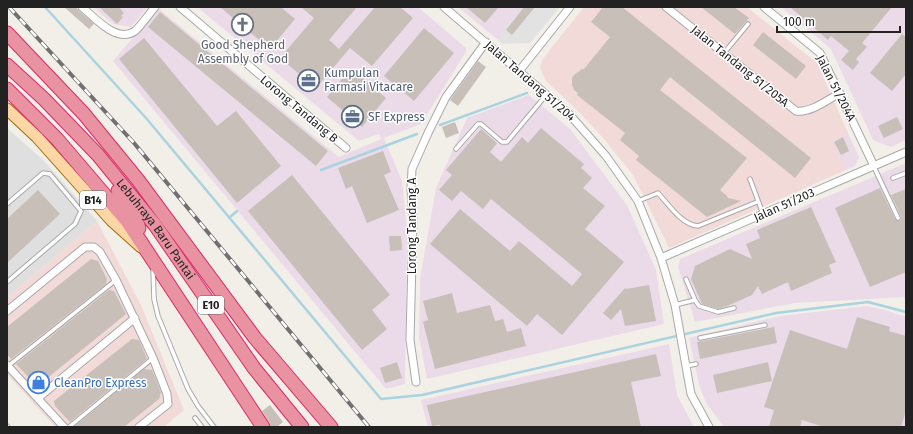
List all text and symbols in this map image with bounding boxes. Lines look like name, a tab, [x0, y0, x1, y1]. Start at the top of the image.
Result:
scale bar	[777, 8, 900, 34]
church icon: Good Shepherd Assembly of God	[230, 11, 256, 37]
text: 100 m	[783, 15, 815, 29]
street label: Jalan Tandang 51/205A	[688, 22, 792, 110]
place label: Good Shepherd Assembly of God	[198, 38, 288, 66]
street label: Jalan Tandang 51/204	[482, 38, 578, 124]
street label: Jalan 51/204A	[813, 53, 859, 124]
place label: Kumpulan Farmasi Vitacare	[324, 66, 413, 94]
office icon: Kumpulan Farmasi Vitacare	[295, 67, 321, 93]
street label: Lorong Tandang B	[257, 72, 341, 146]
office icon: SF Express	[339, 104, 365, 130]
place label: SF Express	[368, 110, 425, 124]
street label: Lebuhraya Baru Pantai	[113, 176, 198, 282]
street label: Lorong Tandang A	[405, 178, 419, 274]
street label: Jalan 51/203	[751, 185, 817, 225]
road number: B14	[80, 191, 106, 209]
road number: E10	[198, 296, 224, 314]
shop icon: CleanPro Express	[25, 370, 51, 396]
place label: CleanPro Express	[54, 376, 147, 390]

